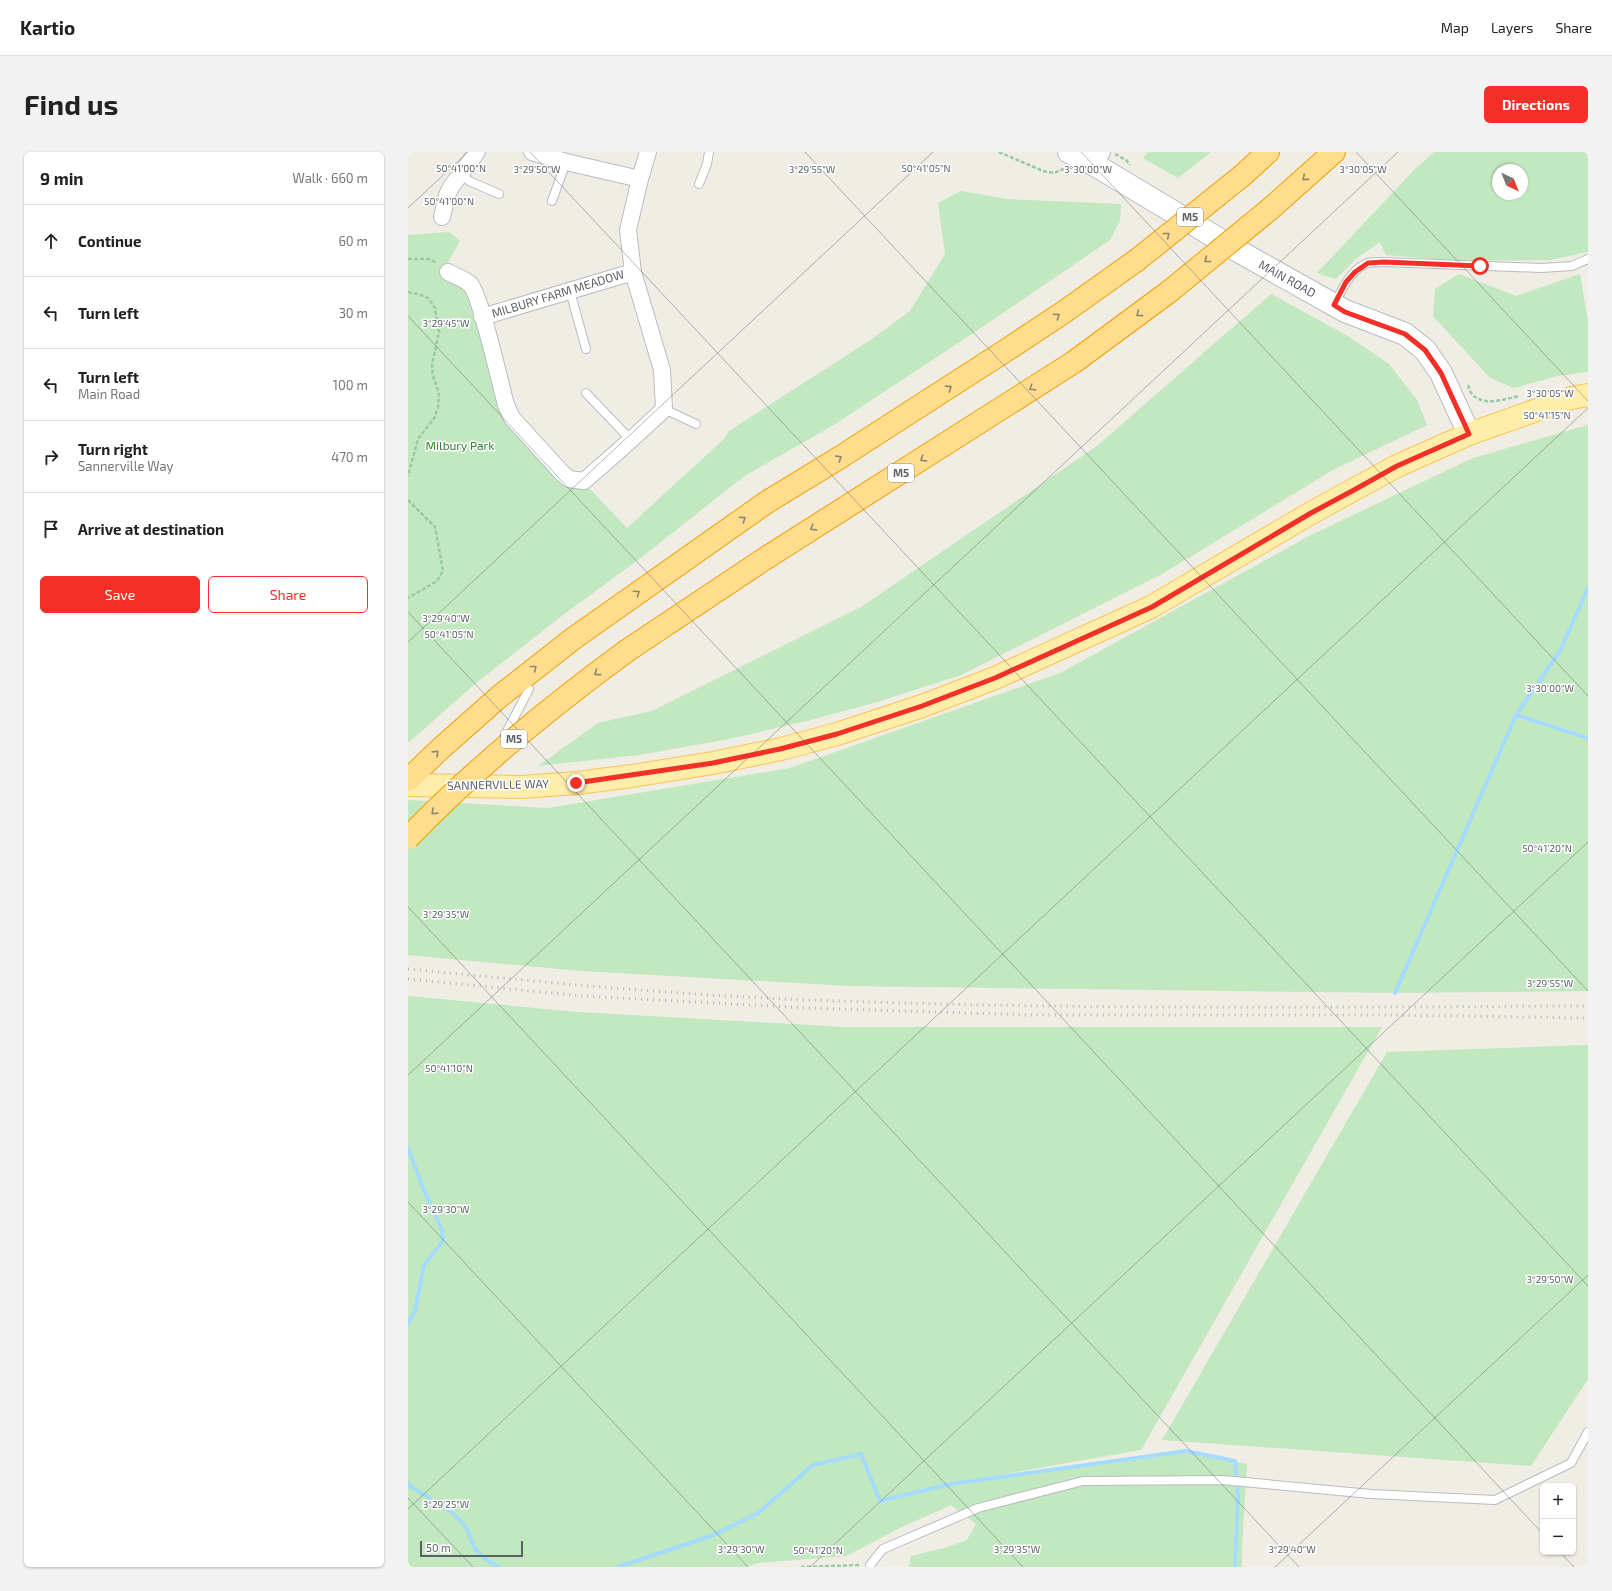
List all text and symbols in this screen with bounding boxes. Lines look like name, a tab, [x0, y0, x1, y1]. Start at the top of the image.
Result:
text: Kartio	[20, 16, 75, 39]
text: Map	[1441, 19, 1469, 36]
text: Layers	[1491, 19, 1533, 36]
text: Share	[1555, 19, 1592, 36]
button: Directions	[1484, 86, 1588, 123]
text: Find us	[24, 87, 118, 121]
text: 50°41'00"N	[436, 162, 486, 174]
text: 50°41'05"N	[901, 162, 951, 174]
text: 3°29'50"W	[513, 163, 561, 175]
text: 3°29'55"W	[789, 163, 836, 175]
text: 3°30'00"W	[1064, 163, 1112, 175]
text: 3°30'05"W	[1339, 163, 1387, 175]
north arrow	[1492, 164, 1528, 200]
text: 9 min	[40, 168, 84, 188]
text: Walk · 660 m	[292, 170, 368, 186]
one-way arrow	[1302, 173, 1310, 180]
text: 50°41'00"N	[424, 195, 474, 207]
road number: M5	[1177, 208, 1203, 226]
icon: ahead	[40, 230, 62, 252]
text: Continue	[78, 232, 141, 250]
text: 60 m	[338, 233, 368, 249]
one-way arrow	[1163, 233, 1170, 240]
one-way arrow	[1204, 256, 1212, 263]
street label: MAIN ROAD	[1256, 257, 1318, 300]
route start	[1471, 257, 1489, 275]
street label: MILBURY FARM MEADOW	[490, 266, 626, 320]
icon: left	[40, 302, 62, 324]
text: Turn left	[78, 304, 139, 322]
text: 30 m	[339, 305, 368, 321]
one-way arrow	[1136, 310, 1143, 317]
one-way arrow	[1053, 313, 1060, 321]
text: 3°29'45"W	[423, 317, 470, 329]
text: Turn left	[78, 368, 139, 386]
icon: left	[40, 374, 62, 396]
text: 100 m	[333, 377, 368, 393]
one-way arrow	[1029, 384, 1036, 391]
one-way arrow	[945, 385, 952, 393]
text: Main Road	[78, 386, 140, 402]
text: 3°30'05"W	[1526, 387, 1574, 399]
text: 50°41'15"N	[1523, 409, 1571, 421]
park label: Milbury Park	[426, 438, 494, 452]
text: Turn right	[78, 440, 148, 458]
icon: right	[40, 446, 62, 468]
text: 470 m	[331, 449, 368, 465]
one-way arrow	[920, 454, 927, 462]
one-way arrow	[835, 455, 842, 463]
text: Sannerville Way	[78, 458, 173, 474]
road number: M5	[888, 464, 914, 482]
one-way arrow	[739, 516, 746, 523]
icon: arrive	[40, 518, 62, 540]
text: Arrive at destination	[78, 520, 224, 538]
one-way arrow	[810, 524, 817, 531]
button: Save	[40, 576, 200, 613]
button: Share	[208, 576, 368, 613]
one-way arrow	[633, 590, 640, 598]
text: 3°29'40"W	[422, 612, 470, 624]
text: 50°41'05"N	[424, 628, 474, 640]
one-way arrow	[530, 666, 537, 673]
one-way arrow	[594, 668, 601, 676]
text: 3°30'00"W	[1526, 682, 1574, 694]
road number: M5	[501, 730, 527, 748]
one-way arrow	[431, 750, 439, 758]
route end	[567, 774, 585, 792]
street label: SANNERVILLE WAY	[447, 776, 549, 792]
one-way arrow	[431, 807, 439, 815]
text: 50°41'20"N	[1522, 842, 1572, 854]
text: 3°29'35"W	[423, 908, 470, 920]
text: 3°29'55"W	[1527, 977, 1574, 989]
text: 50°41'10"N	[425, 1062, 473, 1074]
text: 3°29'30"W	[422, 1203, 470, 1215]
text: 3°29'50"W	[1526, 1273, 1574, 1285]
map controls	[1540, 1483, 1576, 1555]
button: +	[1540, 1483, 1576, 1519]
text: 3°29'25"W	[423, 1498, 470, 1510]
button: −	[1540, 1519, 1576, 1555]
scale bar	[420, 1539, 523, 1558]
text: 50 m	[426, 1541, 451, 1554]
text: 3°29'30"W	[717, 1543, 765, 1555]
text: 3°29'35"W	[994, 1543, 1041, 1555]
text: 3°29'40"W	[1268, 1543, 1316, 1555]
text: 50°41'20"N	[793, 1544, 843, 1556]

